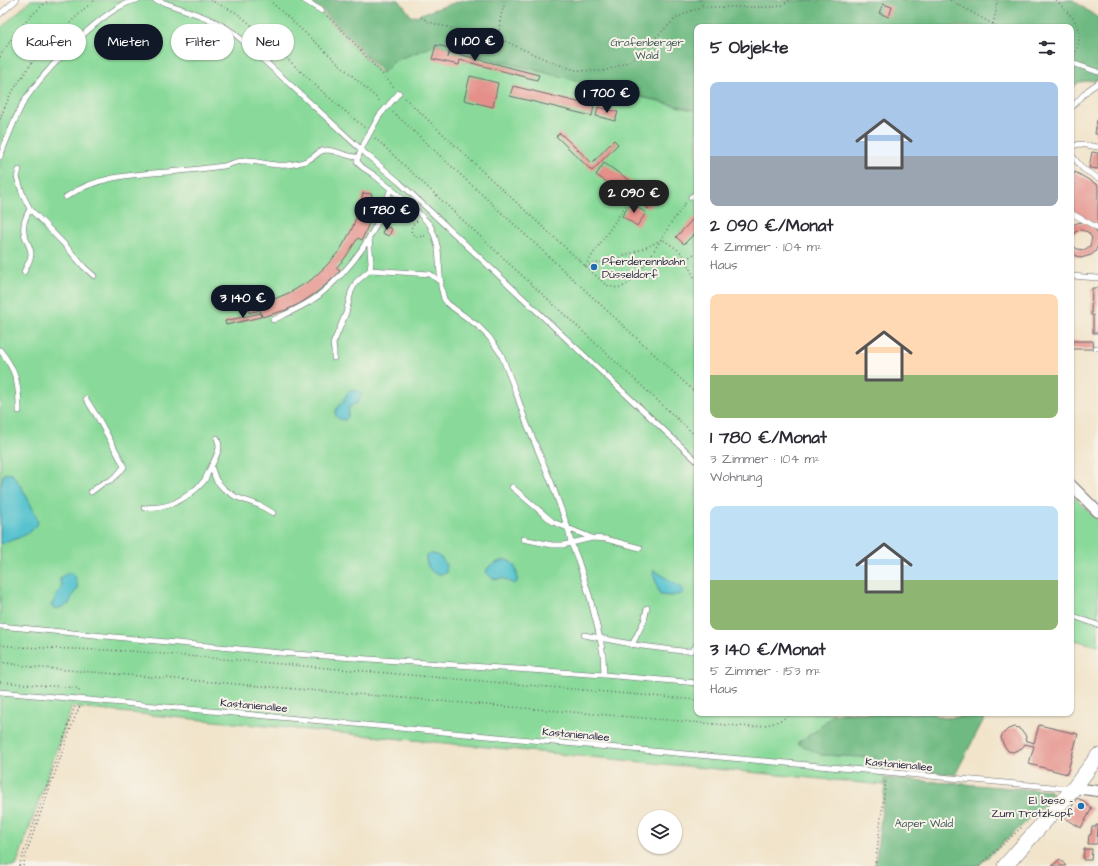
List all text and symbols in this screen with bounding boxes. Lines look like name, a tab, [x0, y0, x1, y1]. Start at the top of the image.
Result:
chip: Kaufen	[12, 24, 86, 60]
chip: Mieten	[94, 24, 163, 60]
chip: Filter	[171, 24, 234, 60]
chip: Neu	[242, 24, 294, 60]
pin: 1 100 €	[438, 28, 512, 62]
text: 1 100 €	[455, 32, 495, 50]
park label: Grafenberger Wald	[610, 35, 684, 63]
text: 5 Objekte	[710, 36, 789, 60]
icon: filters	[1036, 37, 1058, 59]
pin: 1 700 €	[570, 80, 644, 114]
text: 1 700 €	[584, 84, 630, 102]
icon: home	[848, 108, 920, 180]
pin: 2 090 €	[597, 180, 671, 214]
text: 2 090 €	[608, 184, 660, 202]
pin: 1 780 €	[350, 197, 424, 231]
text: 1 780 €	[363, 201, 411, 219]
text: 2 090 €/Monat	[710, 214, 833, 238]
text: 4 Zimmer · 104 m²	[710, 238, 822, 256]
place label: Pferderennbahn Düsseldorf	[602, 254, 685, 282]
text: Haus	[710, 256, 738, 274]
marker: Pferderennbahn Düsseldorf	[589, 262, 599, 272]
pin: 3 140 €	[206, 285, 280, 319]
text: 3 140 €	[220, 289, 266, 307]
icon: home	[848, 320, 920, 392]
text: 1 780 €/Monat	[710, 426, 827, 450]
text: 3 Zimmer · 104 m²	[710, 450, 820, 468]
text: Wohnung	[710, 468, 762, 486]
icon: home	[848, 532, 920, 604]
text: 3 140 €/Monat	[710, 638, 826, 662]
text: 5 Zimmer · 153 m²	[710, 662, 821, 680]
text: Haus	[710, 680, 738, 698]
street label: Kastanienallee	[220, 695, 288, 716]
street label: Kastanienallee	[542, 724, 610, 745]
street label: Kastanienallee	[865, 754, 933, 775]
place label: El beso - Zum Trotzkopf	[991, 793, 1074, 821]
marker: El beso - Zum Trotzkopf	[1076, 801, 1086, 811]
map controls	[638, 810, 682, 854]
button: layers	[638, 810, 682, 854]
park label: Aaper Wald	[895, 816, 954, 831]

